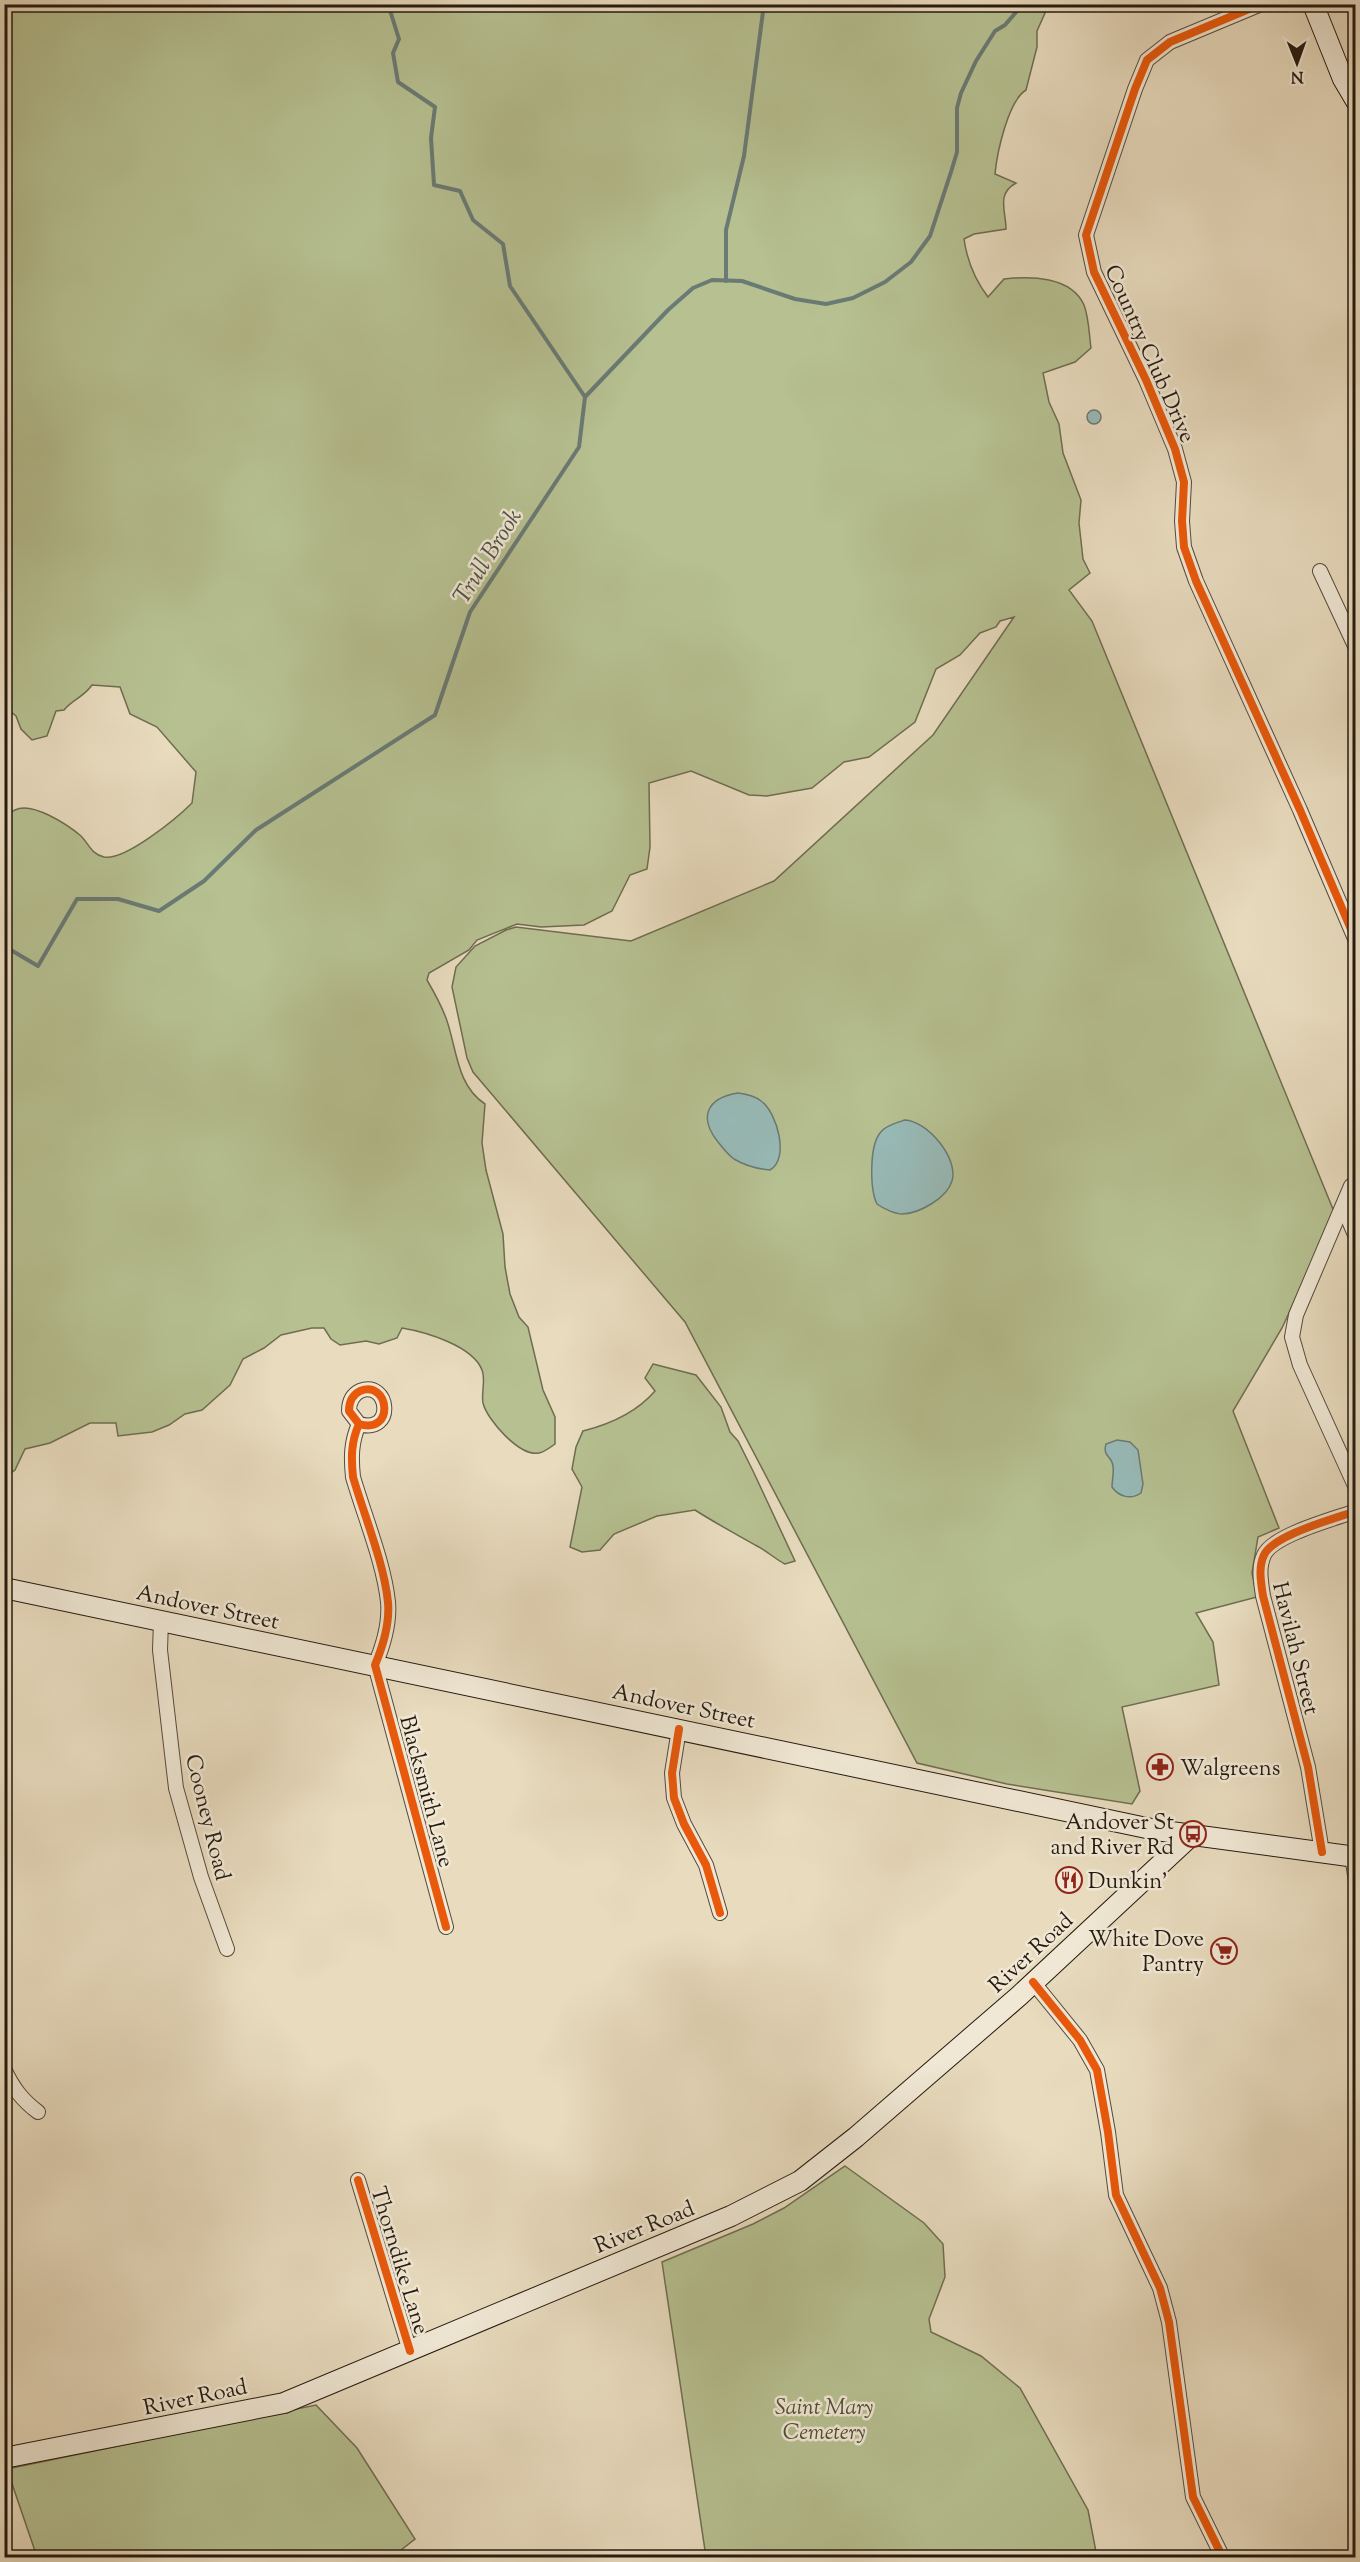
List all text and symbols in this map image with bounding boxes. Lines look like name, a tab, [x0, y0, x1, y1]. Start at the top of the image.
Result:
north arrow	[1267, 33, 1327, 93]
text: N	[1290, 64, 1304, 87]
street label: Country Club Drive	[1095, 260, 1202, 448]
water label: Trull Brook	[446, 503, 531, 611]
street label: Andover Street	[133, 1578, 282, 1640]
street label: Havilah Street	[1262, 1579, 1326, 1719]
street label: Andover Street	[609, 1677, 758, 1739]
street label: Blacksmith Lane	[389, 1712, 461, 1871]
street label: Cooney Road	[175, 1751, 237, 1884]
pharmacy icon: Walgreens	[1145, 1752, 1175, 1782]
place label: Walgreens	[1180, 1754, 1280, 1786]
place label: Andover St and River Rd	[1050, 1808, 1174, 1865]
bus stop icon: Andover St and River Rd	[1178, 1819, 1208, 1849]
restaurant icon: Dunkin'	[1054, 1865, 1084, 1895]
place label: Dunkin'	[1088, 1867, 1168, 1899]
street label: River Road	[983, 1907, 1082, 2002]
place label: White Dove Pantry	[1088, 1925, 1204, 1982]
supermarket icon: White Dove Pantry	[1209, 1936, 1239, 1966]
street label: Thorndike Lane	[360, 2183, 436, 2339]
street label: River Road	[590, 2194, 700, 2263]
street label: River Road	[141, 2372, 251, 2426]
park label: Saint Mary Cemetery	[775, 2393, 873, 2450]

